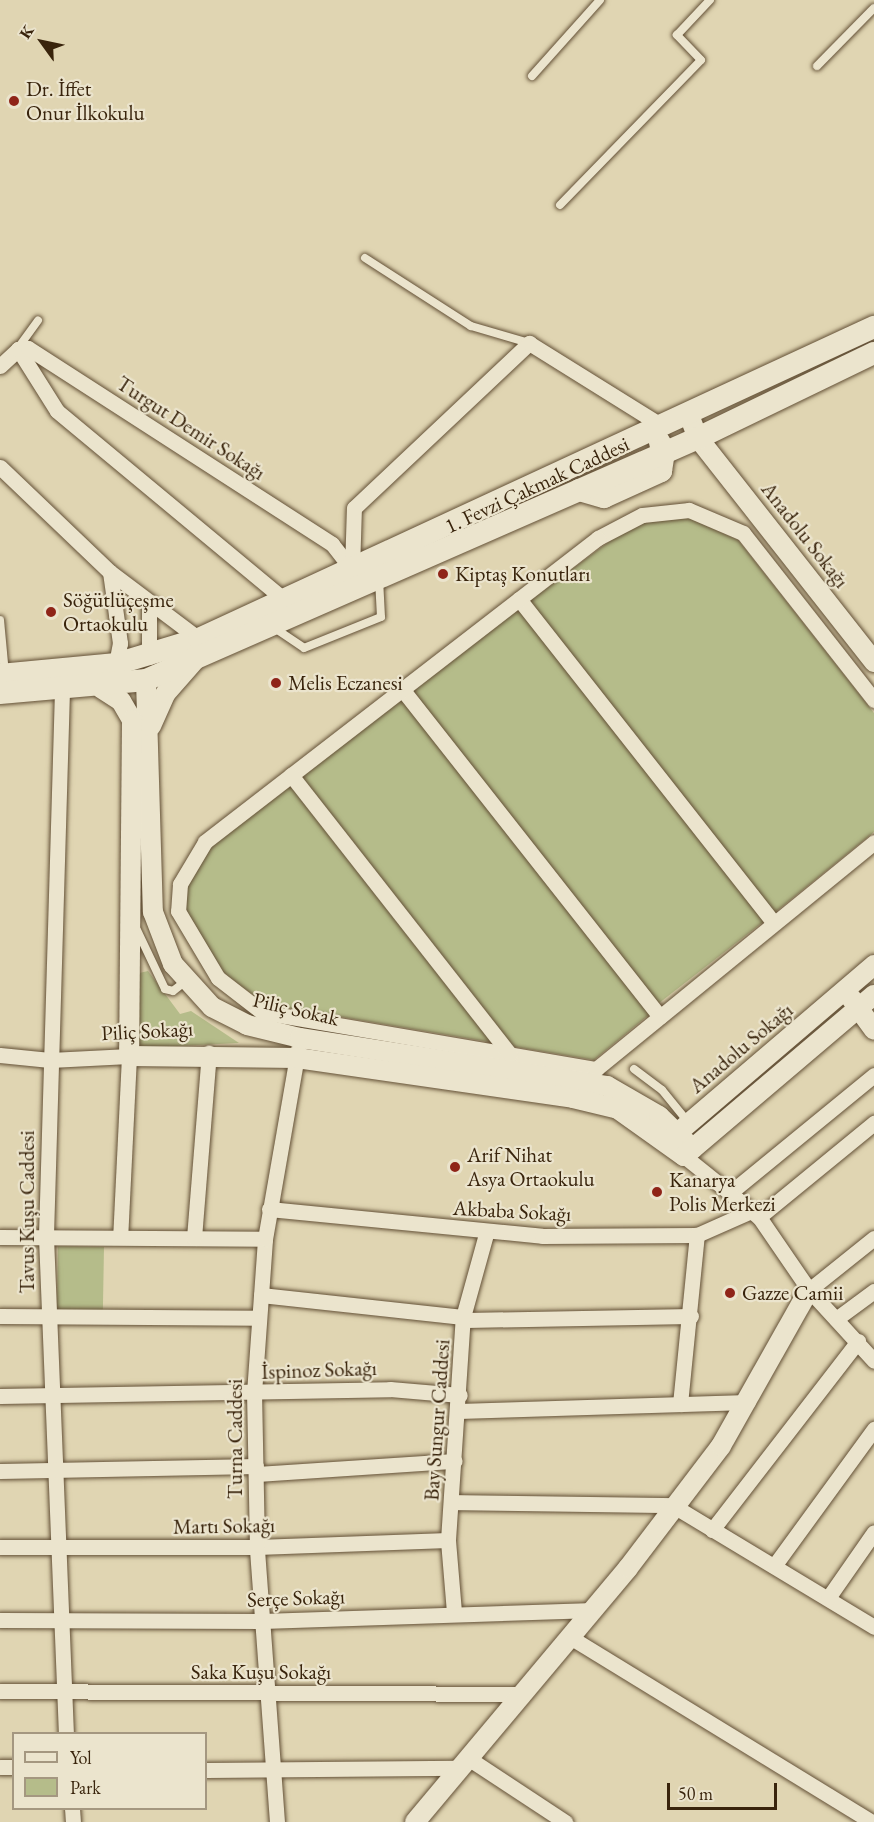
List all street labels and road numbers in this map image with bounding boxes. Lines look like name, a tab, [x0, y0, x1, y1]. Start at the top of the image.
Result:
street label: Turgut Demir Sokağı	[112, 371, 270, 485]
street label: 1. Fevzi Çakmak Caddesi	[441, 431, 633, 539]
street label: Anadolu Sokağı	[756, 477, 854, 593]
street label: Piliç Sokak	[250, 987, 342, 1031]
street label: Anadolu Sokağı	[684, 997, 798, 1099]
street label: Piliç Sokağı	[100, 1016, 194, 1046]
street label: Tavus Kuşu Caddesi	[14, 1130, 40, 1294]
street label: Akbaba Sokağı	[452, 1195, 572, 1227]
street label: Bay Sungur Caddesi	[419, 1338, 455, 1502]
street label: İspinoz Sokağı	[261, 1355, 377, 1385]
street label: Turna Caddesi	[222, 1379, 248, 1499]
street label: Martı Sokağı	[173, 1513, 275, 1539]
street label: Serçe Sokağı	[247, 1584, 345, 1612]
street label: Saka Kuşu Sokağı	[191, 1659, 331, 1685]

